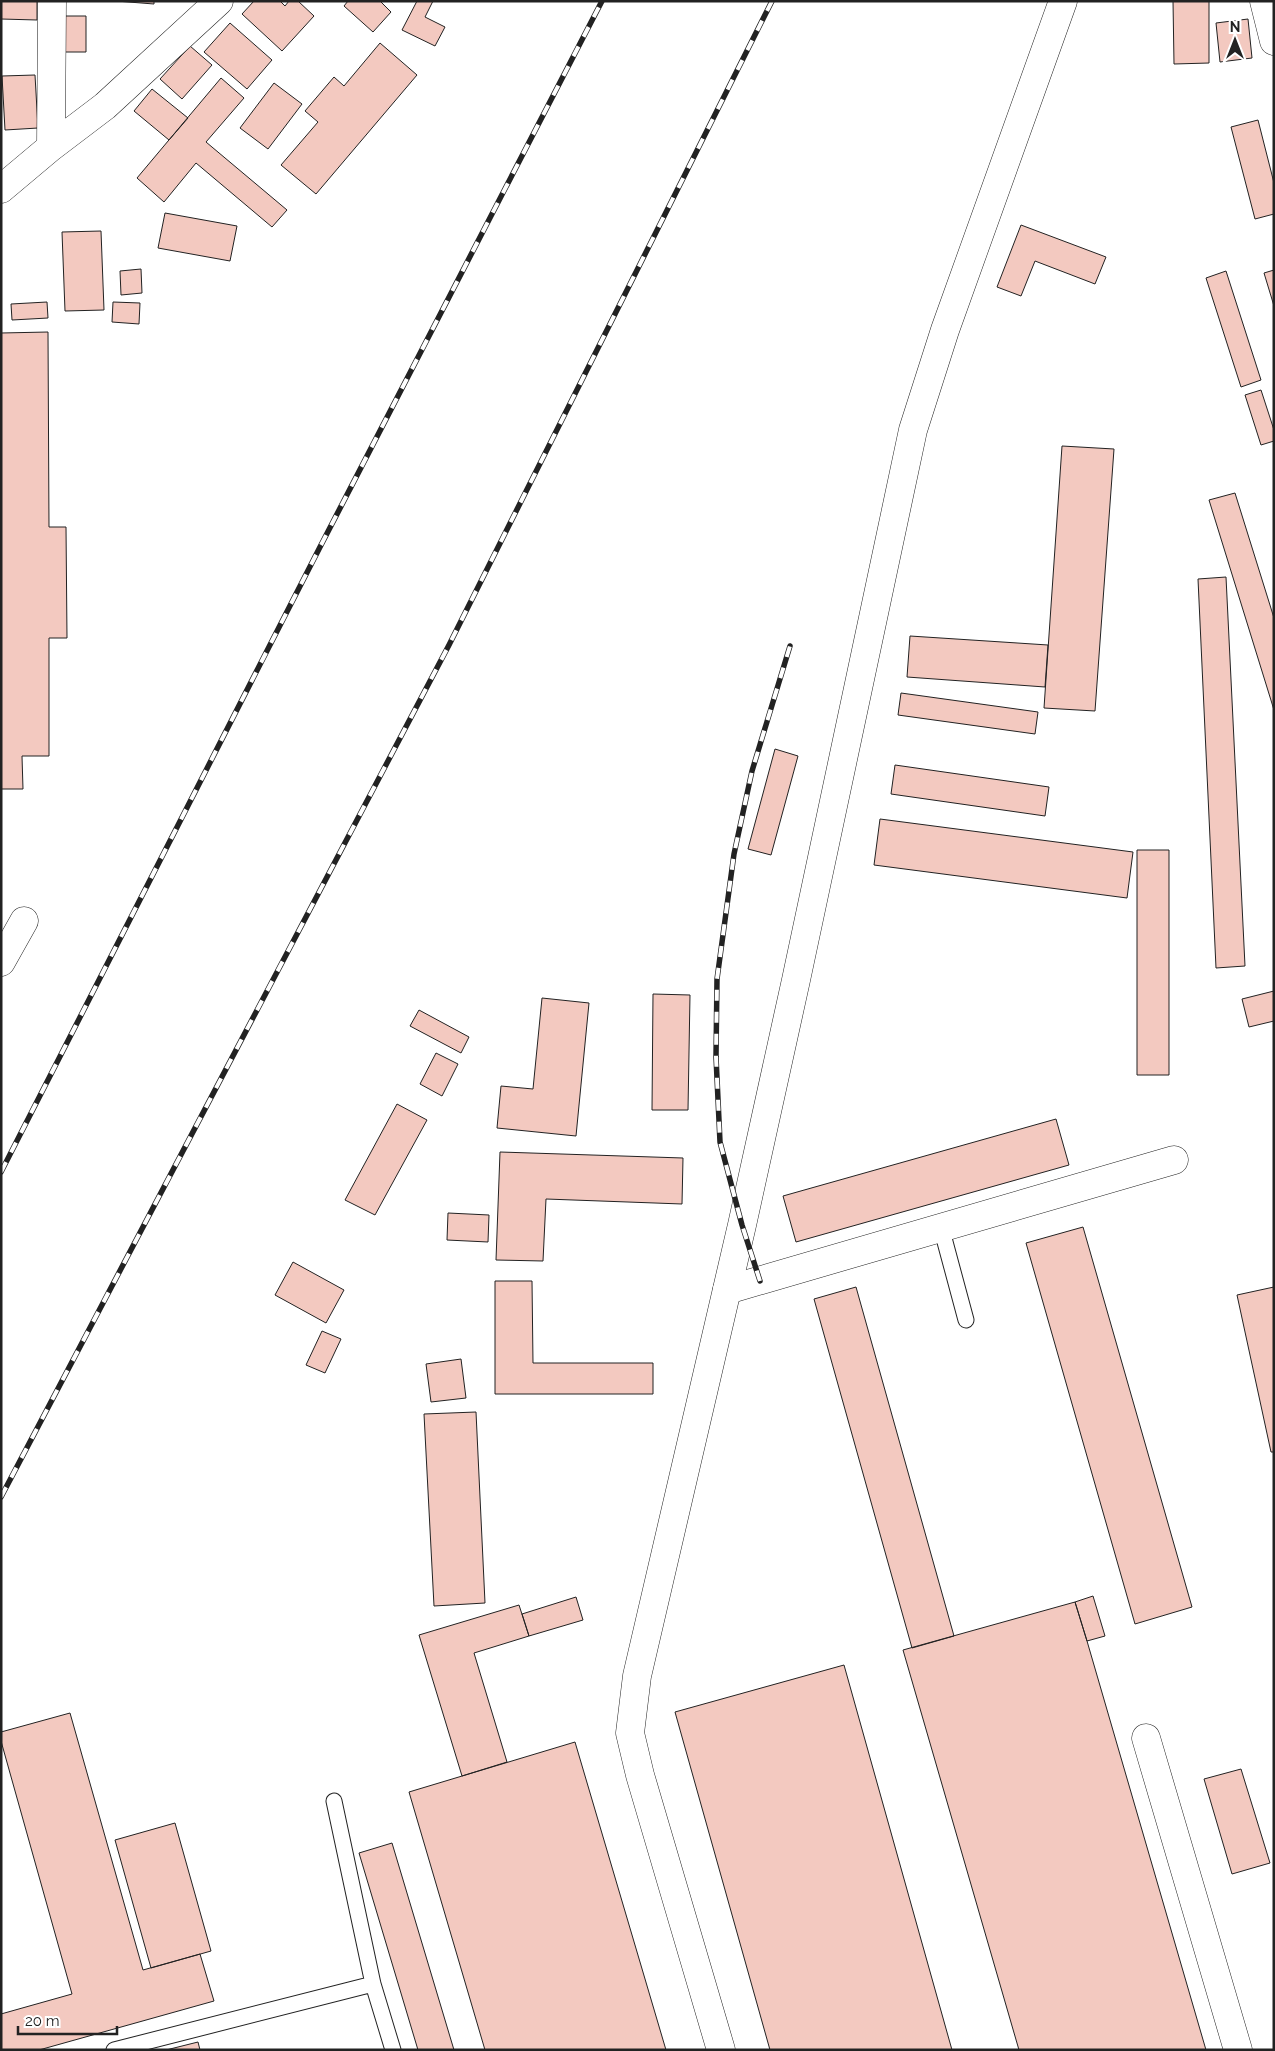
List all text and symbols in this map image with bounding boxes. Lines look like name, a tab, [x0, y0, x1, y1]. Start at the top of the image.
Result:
north arrow	[1210, 15, 1260, 65]
text: N	[1230, 19, 1240, 35]
scale bar	[18, 2004, 116, 2036]
text: 20 m	[25, 2012, 60, 2030]

